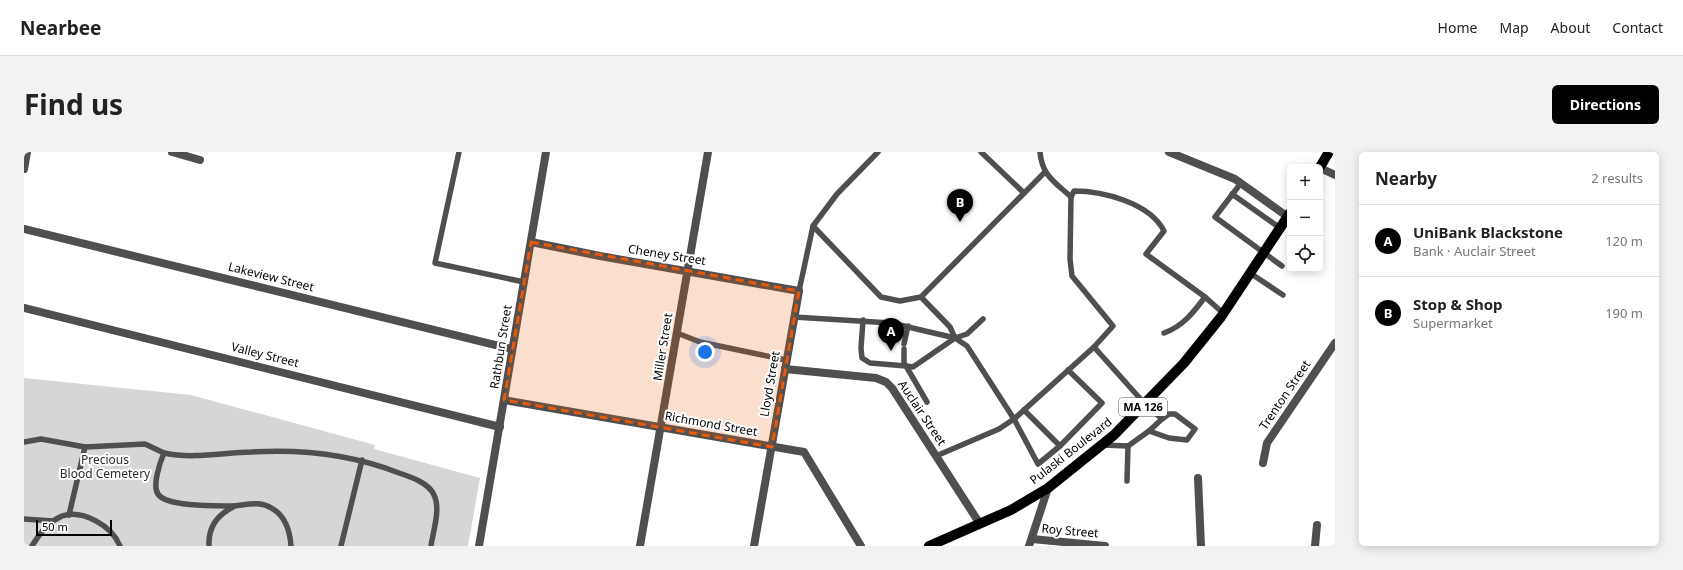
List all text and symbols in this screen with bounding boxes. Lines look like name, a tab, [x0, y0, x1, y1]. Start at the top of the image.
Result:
text: Nearbee	[20, 15, 101, 41]
text: Home	[1438, 18, 1477, 37]
text: Map	[1499, 18, 1529, 37]
text: About	[1551, 18, 1590, 37]
text: Contact	[1612, 18, 1663, 37]
text: Find us	[24, 85, 123, 123]
button: Directions	[1552, 85, 1659, 124]
map controls	[1287, 164, 1323, 272]
button: +	[1287, 164, 1323, 200]
text: Nearby	[1375, 167, 1437, 190]
text: 2 results	[1591, 169, 1643, 187]
pin: B	[947, 189, 973, 222]
button: −	[1287, 200, 1323, 236]
text: UniBank Blackstone	[1413, 222, 1563, 242]
text: A	[1384, 232, 1393, 250]
text: 120 m	[1605, 232, 1643, 250]
button: locate	[1287, 236, 1323, 272]
street label: Cheney Street	[627, 240, 708, 269]
text: Bank · Auclair Street	[1413, 242, 1536, 260]
street label: Lakeview Street	[227, 258, 316, 296]
text: Stop & Shop	[1413, 294, 1503, 314]
street label: Rathbun Street	[485, 303, 516, 390]
text: B	[1384, 304, 1392, 322]
text: 190 m	[1605, 304, 1643, 322]
street label: Miller Street	[649, 311, 676, 382]
text: Supermarket	[1413, 314, 1493, 332]
pin: A	[878, 318, 904, 351]
street label: Valley Street	[230, 338, 301, 371]
your location	[695, 342, 715, 362]
street label: Lloyd Street	[755, 349, 784, 418]
street label: Trenton Street	[1255, 356, 1315, 433]
street label: Auclair Street	[894, 377, 951, 449]
road number: MA 126	[1119, 398, 1167, 416]
street label: Richmond Street	[664, 407, 759, 440]
street label: Pulaski Boulevard	[1026, 413, 1115, 488]
park label: Precious Blood Cemetery	[60, 451, 151, 482]
scale bar	[36, 518, 112, 537]
text: 50 m	[42, 519, 68, 534]
street label: Roy Street	[1041, 520, 1100, 542]

